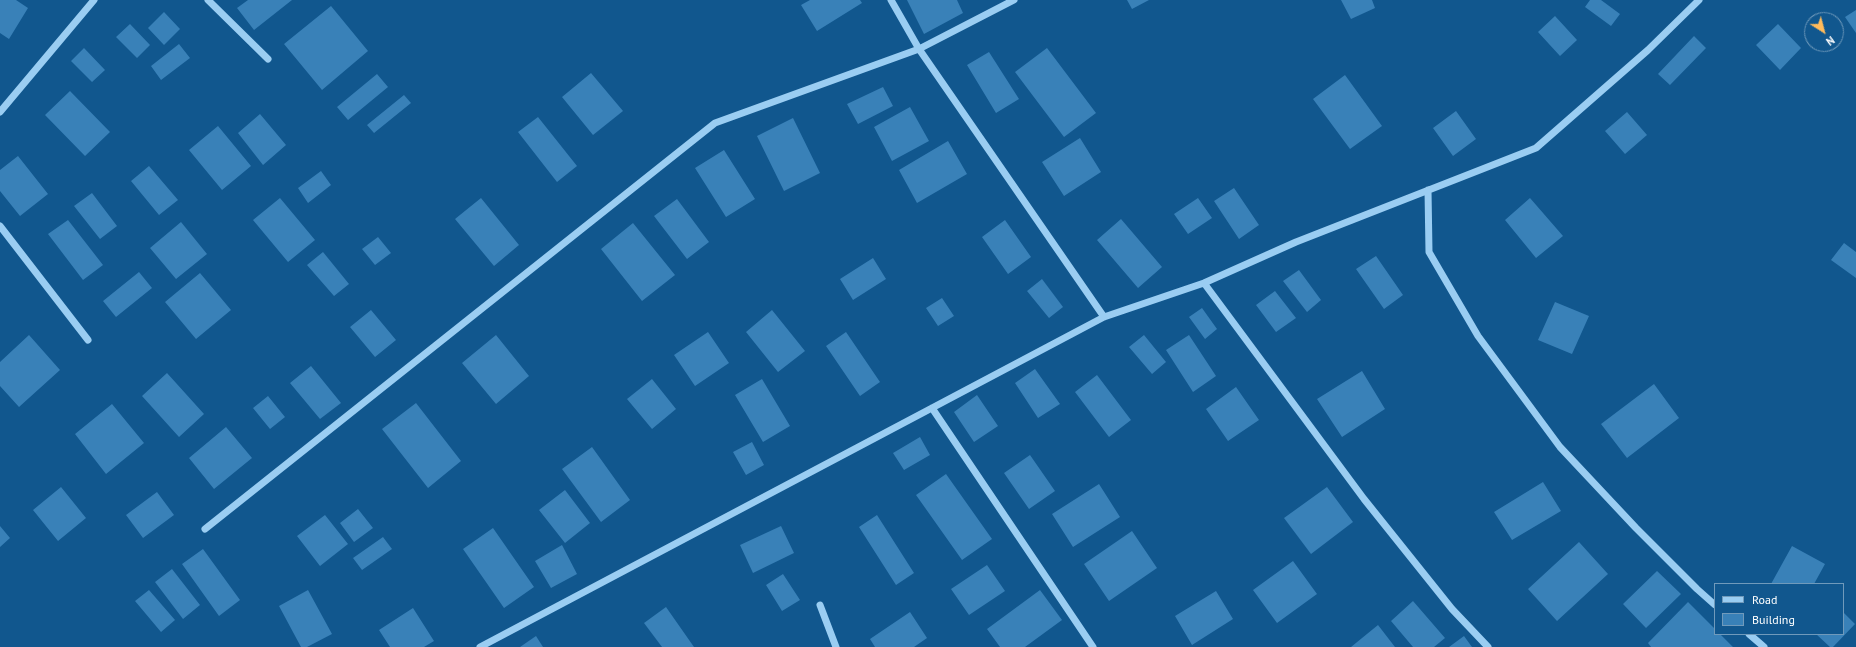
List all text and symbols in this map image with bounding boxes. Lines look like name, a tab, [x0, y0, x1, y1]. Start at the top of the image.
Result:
north arrow	[1804, 12, 1844, 52]
text: N	[1823, 33, 1838, 49]
legend	[1714, 583, 1844, 635]
text: Road	[1752, 592, 1777, 607]
text: Building	[1752, 612, 1795, 627]

